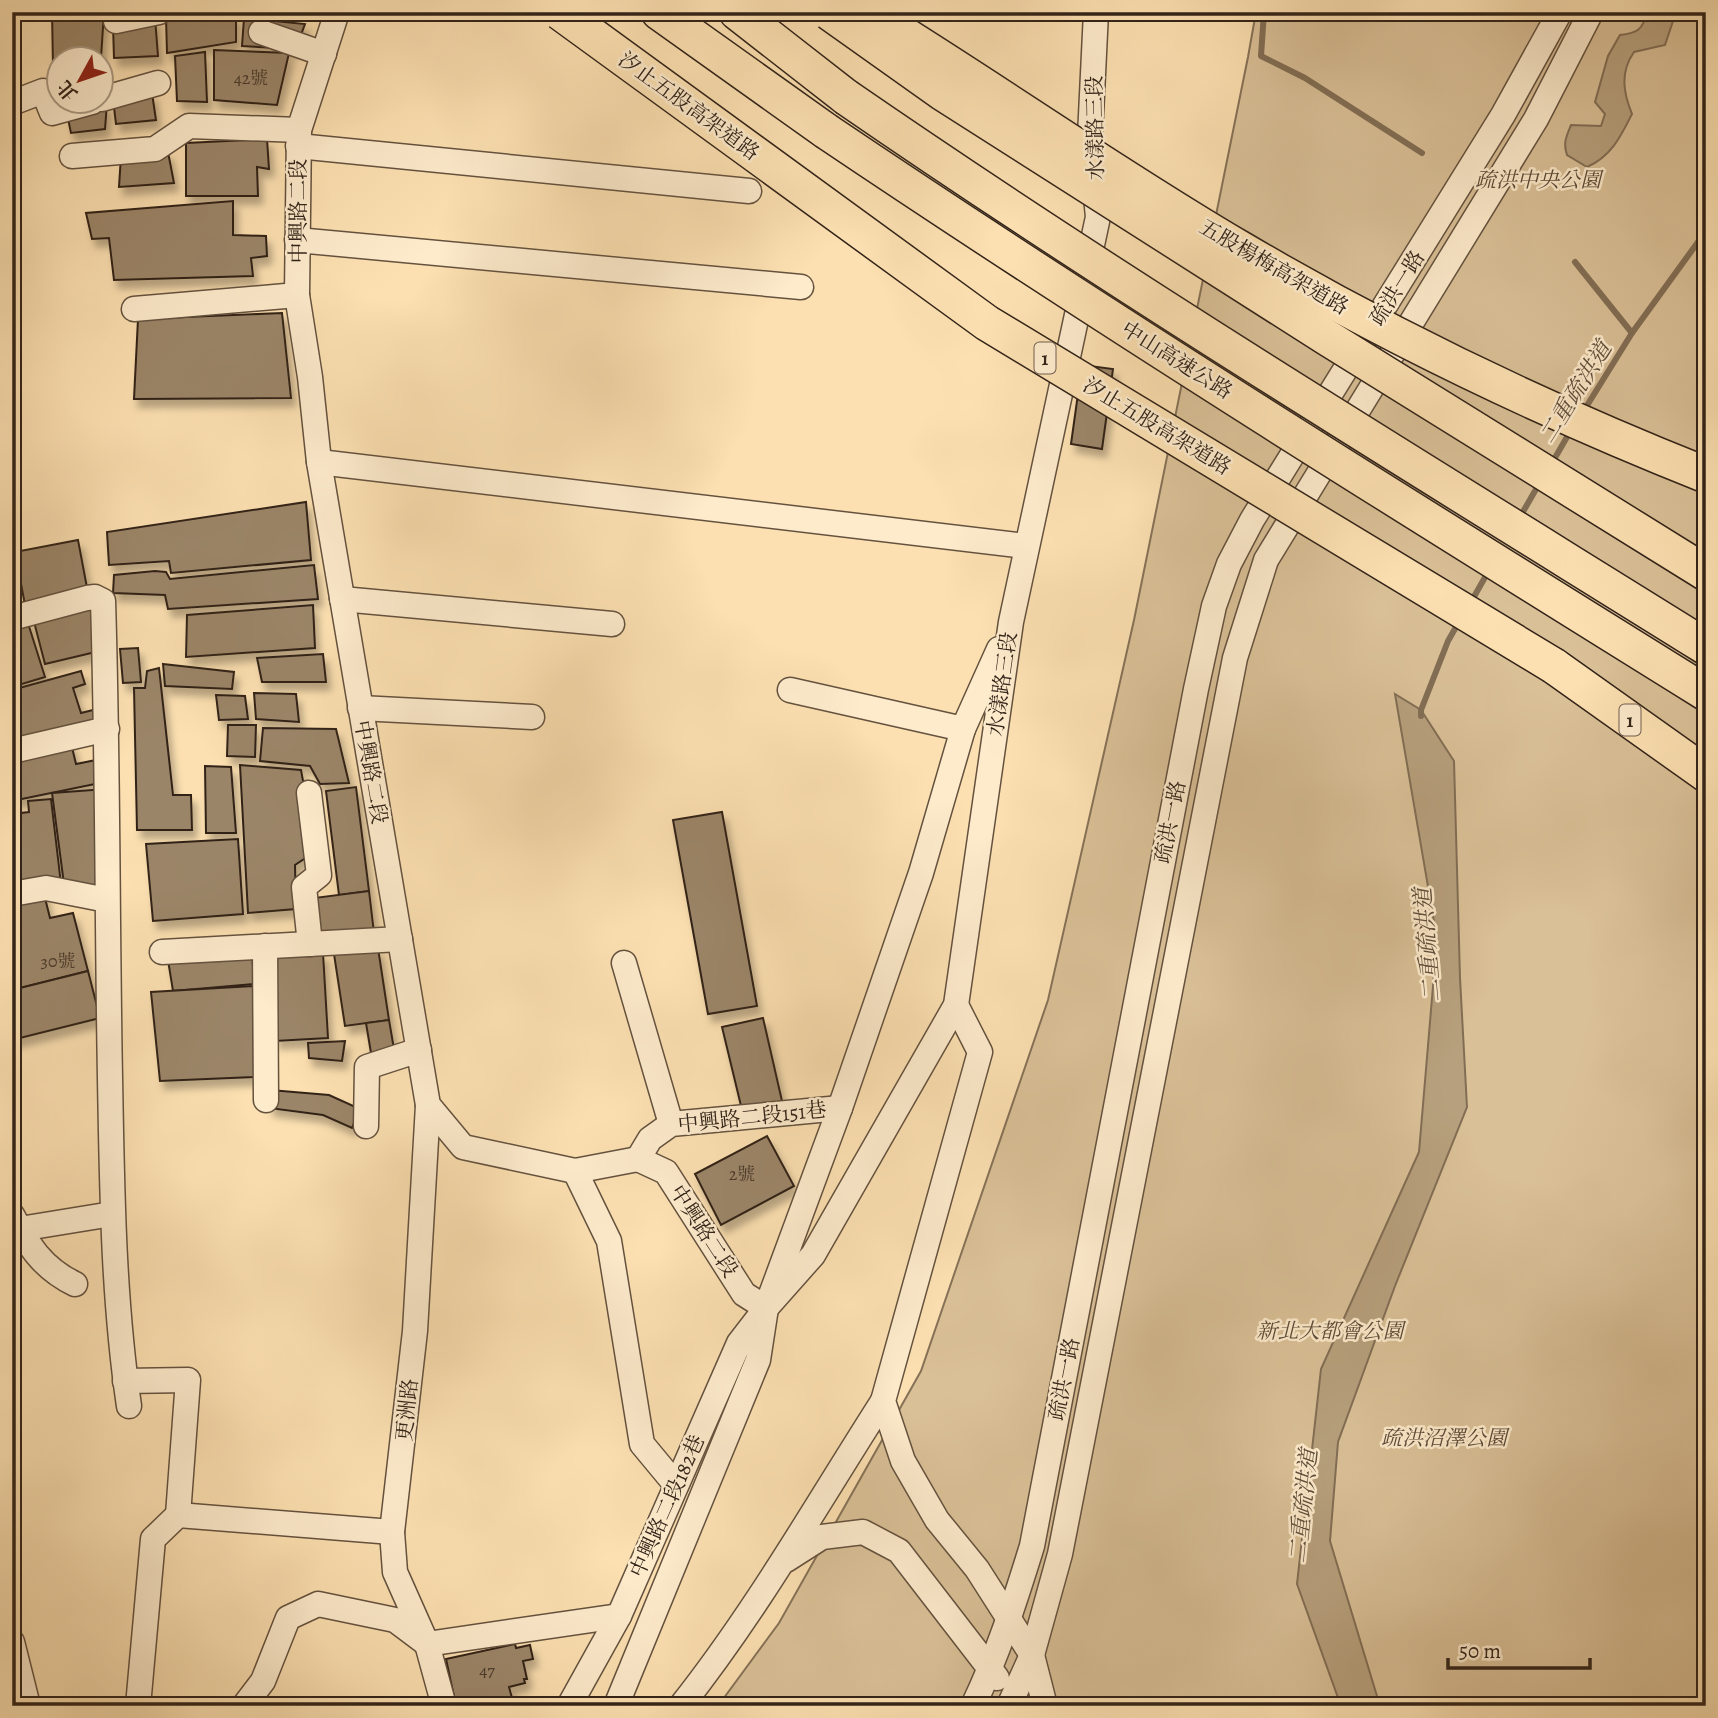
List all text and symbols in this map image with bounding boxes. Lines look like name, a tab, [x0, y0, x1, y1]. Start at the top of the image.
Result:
street label: 汐止五股高架道路	[613, 45, 765, 167]
north arrow	[46, 46, 116, 116]
house number: 42號	[234, 66, 268, 90]
text: 北	[52, 75, 84, 106]
street label: 水漾路三段	[1080, 75, 1110, 181]
street label: 中興路二段	[284, 159, 312, 264]
park label: 疏洪中央公園	[1475, 166, 1604, 194]
street label: 五股楊梅高架道路	[1194, 213, 1354, 321]
street label: 疏洪一路	[1363, 245, 1431, 331]
street label: 中山高速公路	[1116, 315, 1238, 405]
water label: 二重疏洪道	[1532, 333, 1621, 449]
road number: 1	[1034, 342, 1056, 374]
street label: 汐止五股高架道路	[1078, 371, 1236, 481]
street label: 水漾路三段	[981, 630, 1023, 738]
road number: 1	[1620, 705, 1640, 736]
street label: 中興路二段	[348, 718, 394, 826]
street label: 疏洪一路	[1148, 778, 1192, 866]
water label: 二重疏洪道	[1407, 883, 1448, 1004]
house number: 30號	[40, 949, 76, 973]
street label: 中興路二段151巷	[676, 1095, 828, 1139]
house number: 2號	[729, 1162, 755, 1186]
street label: 中興路二段	[664, 1179, 744, 1283]
park label: 新北大都會公園	[1257, 1317, 1406, 1345]
street label: 疏洪一路	[1042, 1335, 1086, 1423]
street label: 更洲路	[390, 1377, 424, 1443]
park label: 疏洪沼澤公園	[1381, 1424, 1510, 1452]
street label: 中興路二段182巷	[623, 1430, 711, 1582]
water label: 二重疏洪道	[1282, 1444, 1325, 1565]
scale bar	[1448, 1627, 1590, 1671]
text: 50 m	[1459, 1637, 1501, 1665]
house number: 47	[479, 1658, 495, 1682]

